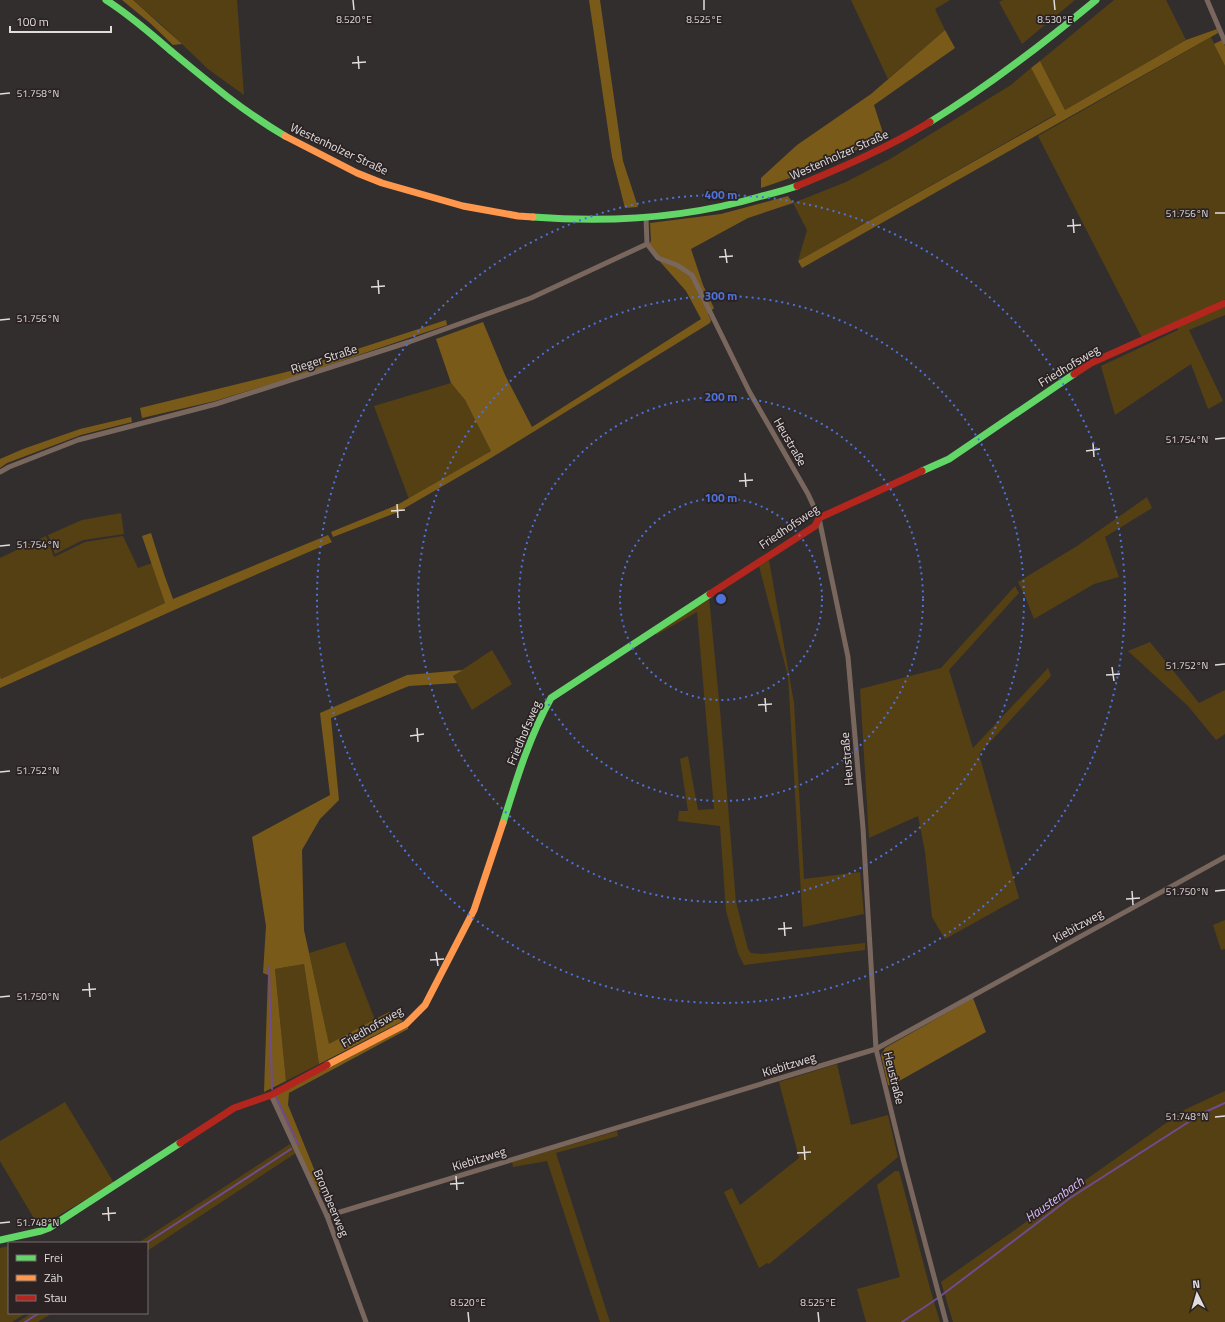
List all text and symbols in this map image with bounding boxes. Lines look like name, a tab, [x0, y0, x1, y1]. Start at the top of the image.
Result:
scale bar	[10, 8, 111, 34]
text: 100 m	[16, 12, 49, 31]
text: 8.520°E	[336, 12, 372, 27]
text: 8.525°E	[686, 12, 722, 27]
text: 8.530°E	[1037, 12, 1073, 27]
text: 51.758°N	[17, 86, 59, 101]
street label: Westenholzer Straße	[287, 117, 391, 180]
street label: Westenholzer Straße	[786, 124, 891, 185]
text: 400 m	[705, 185, 737, 204]
text: 51.756°N	[1166, 206, 1208, 221]
text: 300 m	[705, 286, 737, 305]
text: 51.756°N	[17, 311, 59, 326]
street label: Rieger Straße	[288, 339, 360, 378]
street label: Friedhofsweg	[1034, 340, 1103, 391]
text: 200 m	[705, 387, 737, 406]
street label: Heustraße	[769, 414, 812, 470]
text: 51.754°N	[1166, 432, 1208, 447]
text: 100 m	[705, 488, 737, 507]
street label: Friedhofsweg	[755, 499, 823, 554]
text: 51.754°N	[17, 537, 59, 552]
centre of rings	[714, 592, 728, 606]
text: 51.752°N	[1166, 658, 1208, 673]
street label: Friedhofsweg	[501, 697, 546, 768]
street label: Heustraße	[835, 732, 858, 786]
text: 51.752°N	[17, 763, 59, 778]
text: 51.750°N	[1166, 884, 1208, 899]
street label: Kiebitzweg	[1049, 904, 1107, 947]
text: 51.750°N	[17, 989, 59, 1004]
street label: Friedhofsweg	[337, 1001, 406, 1052]
street label: Kiebitzweg	[760, 1047, 818, 1082]
street label: Heustraße	[879, 1050, 910, 1106]
text: 51.748°N	[1166, 1109, 1208, 1124]
street label: Kiebitzweg	[450, 1141, 508, 1176]
street label: Brombeerweg	[309, 1166, 354, 1240]
water label: Haustenbach	[1020, 1171, 1088, 1227]
text: 51.748°N	[17, 1215, 59, 1230]
legend	[8, 1242, 148, 1314]
text: Frei	[44, 1248, 63, 1267]
text: Zäh	[44, 1268, 63, 1287]
north arrow	[1177, 1274, 1217, 1314]
text: N	[1192, 1276, 1201, 1292]
text: Stau	[44, 1288, 67, 1307]
text: 8.520°E	[450, 1295, 486, 1310]
text: 8.525°E	[800, 1295, 836, 1310]

